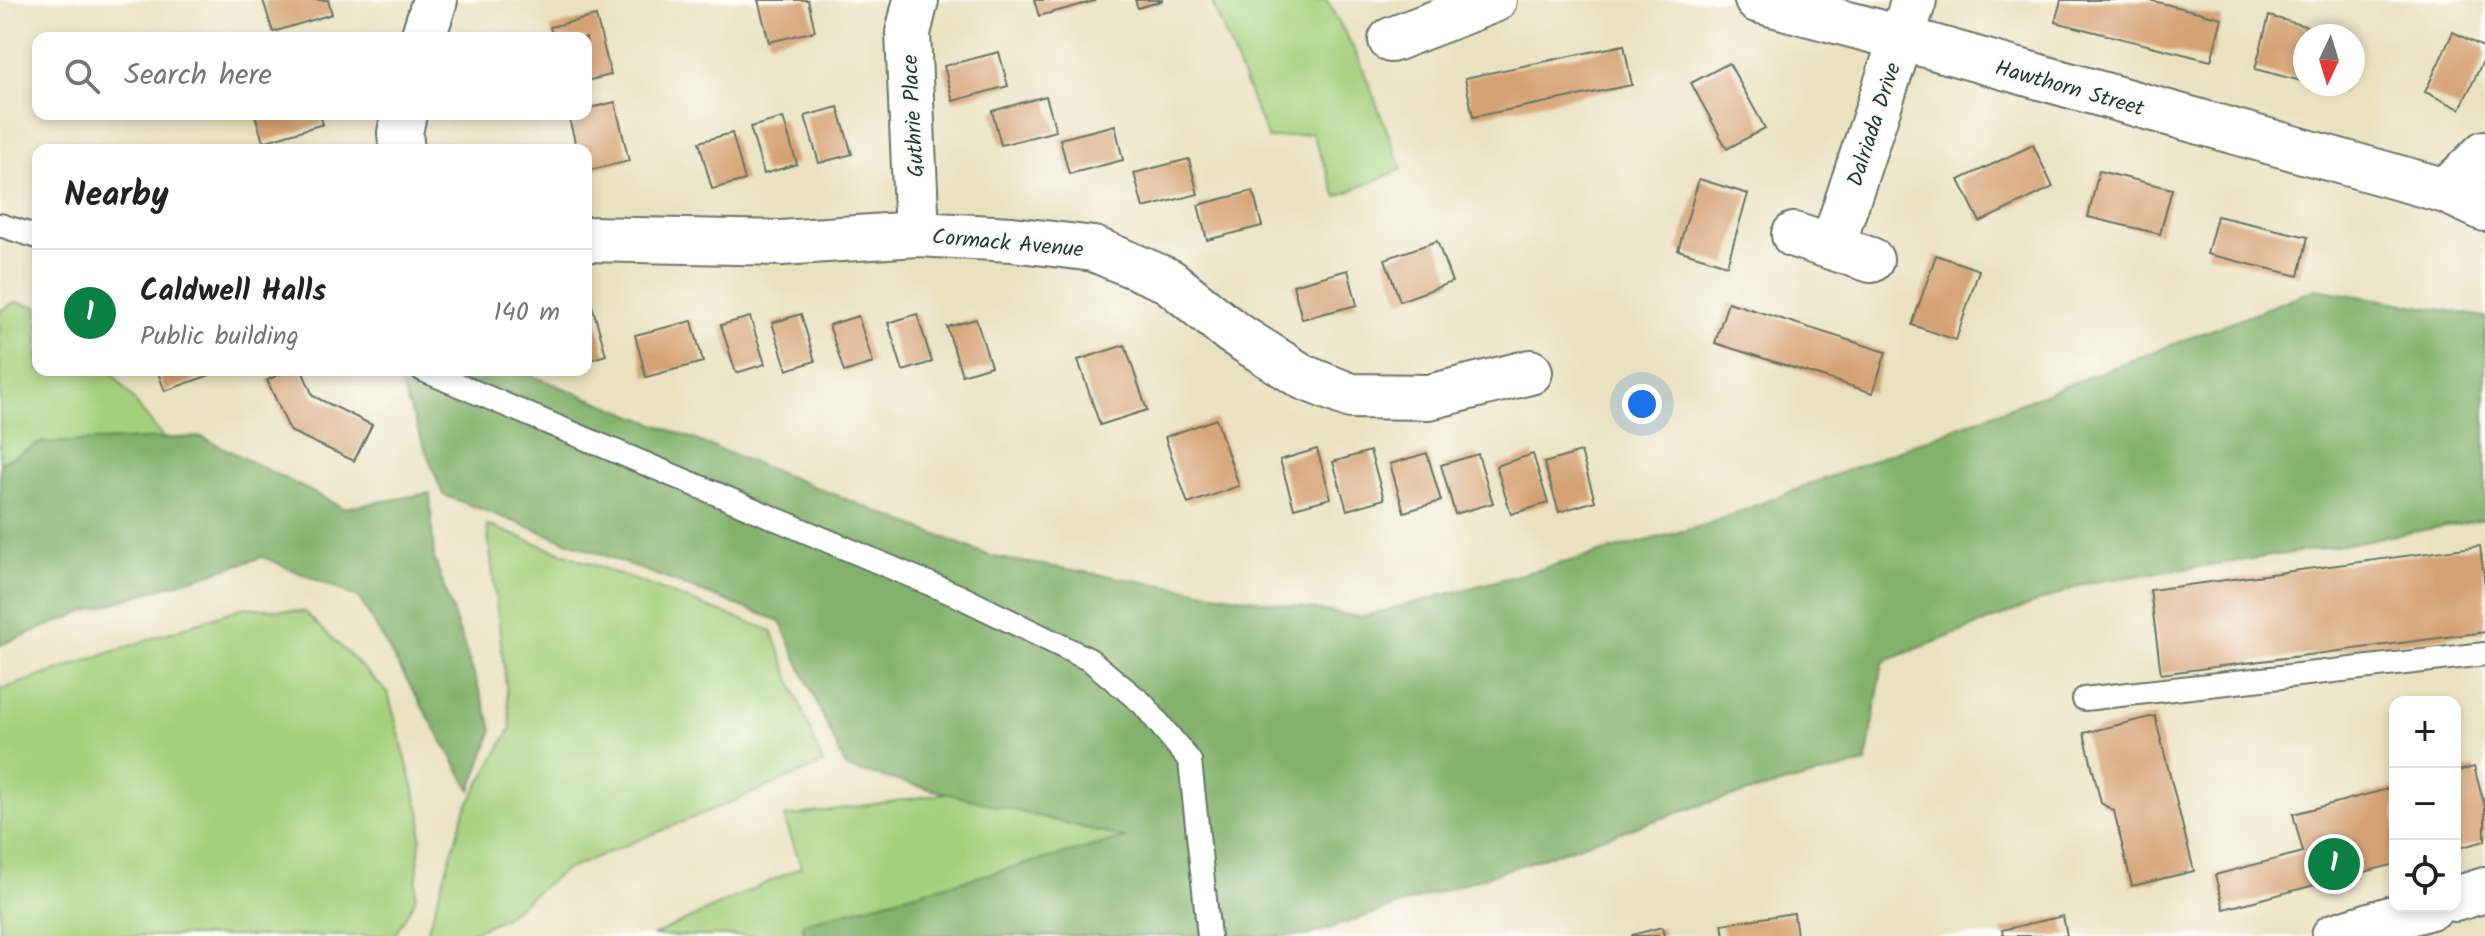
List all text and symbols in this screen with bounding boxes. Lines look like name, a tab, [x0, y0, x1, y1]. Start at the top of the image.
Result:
north arrow	[2293, 24, 2365, 96]
search box	[32, 32, 592, 120]
street label: Hawthorn Street	[1991, 51, 2148, 128]
text: Search here	[124, 52, 272, 100]
street label: Guthrie Place	[894, 53, 935, 178]
icon: search	[60, 54, 104, 98]
street label: Dalriada Drive	[1839, 58, 1912, 191]
text: Nearby	[64, 169, 169, 223]
street label: Cormack Avenue	[931, 220, 1085, 269]
text: Caldwell Halls	[140, 268, 326, 316]
text: 1	[86, 292, 94, 334]
text: 140 m	[493, 292, 560, 334]
text: Public building	[140, 316, 299, 358]
your location	[1622, 384, 1662, 424]
map controls	[2389, 696, 2461, 912]
button: +	[2389, 696, 2461, 768]
button: −	[2389, 768, 2461, 840]
pin: 1	[2308, 834, 2360, 894]
button: locate	[2389, 840, 2461, 912]

